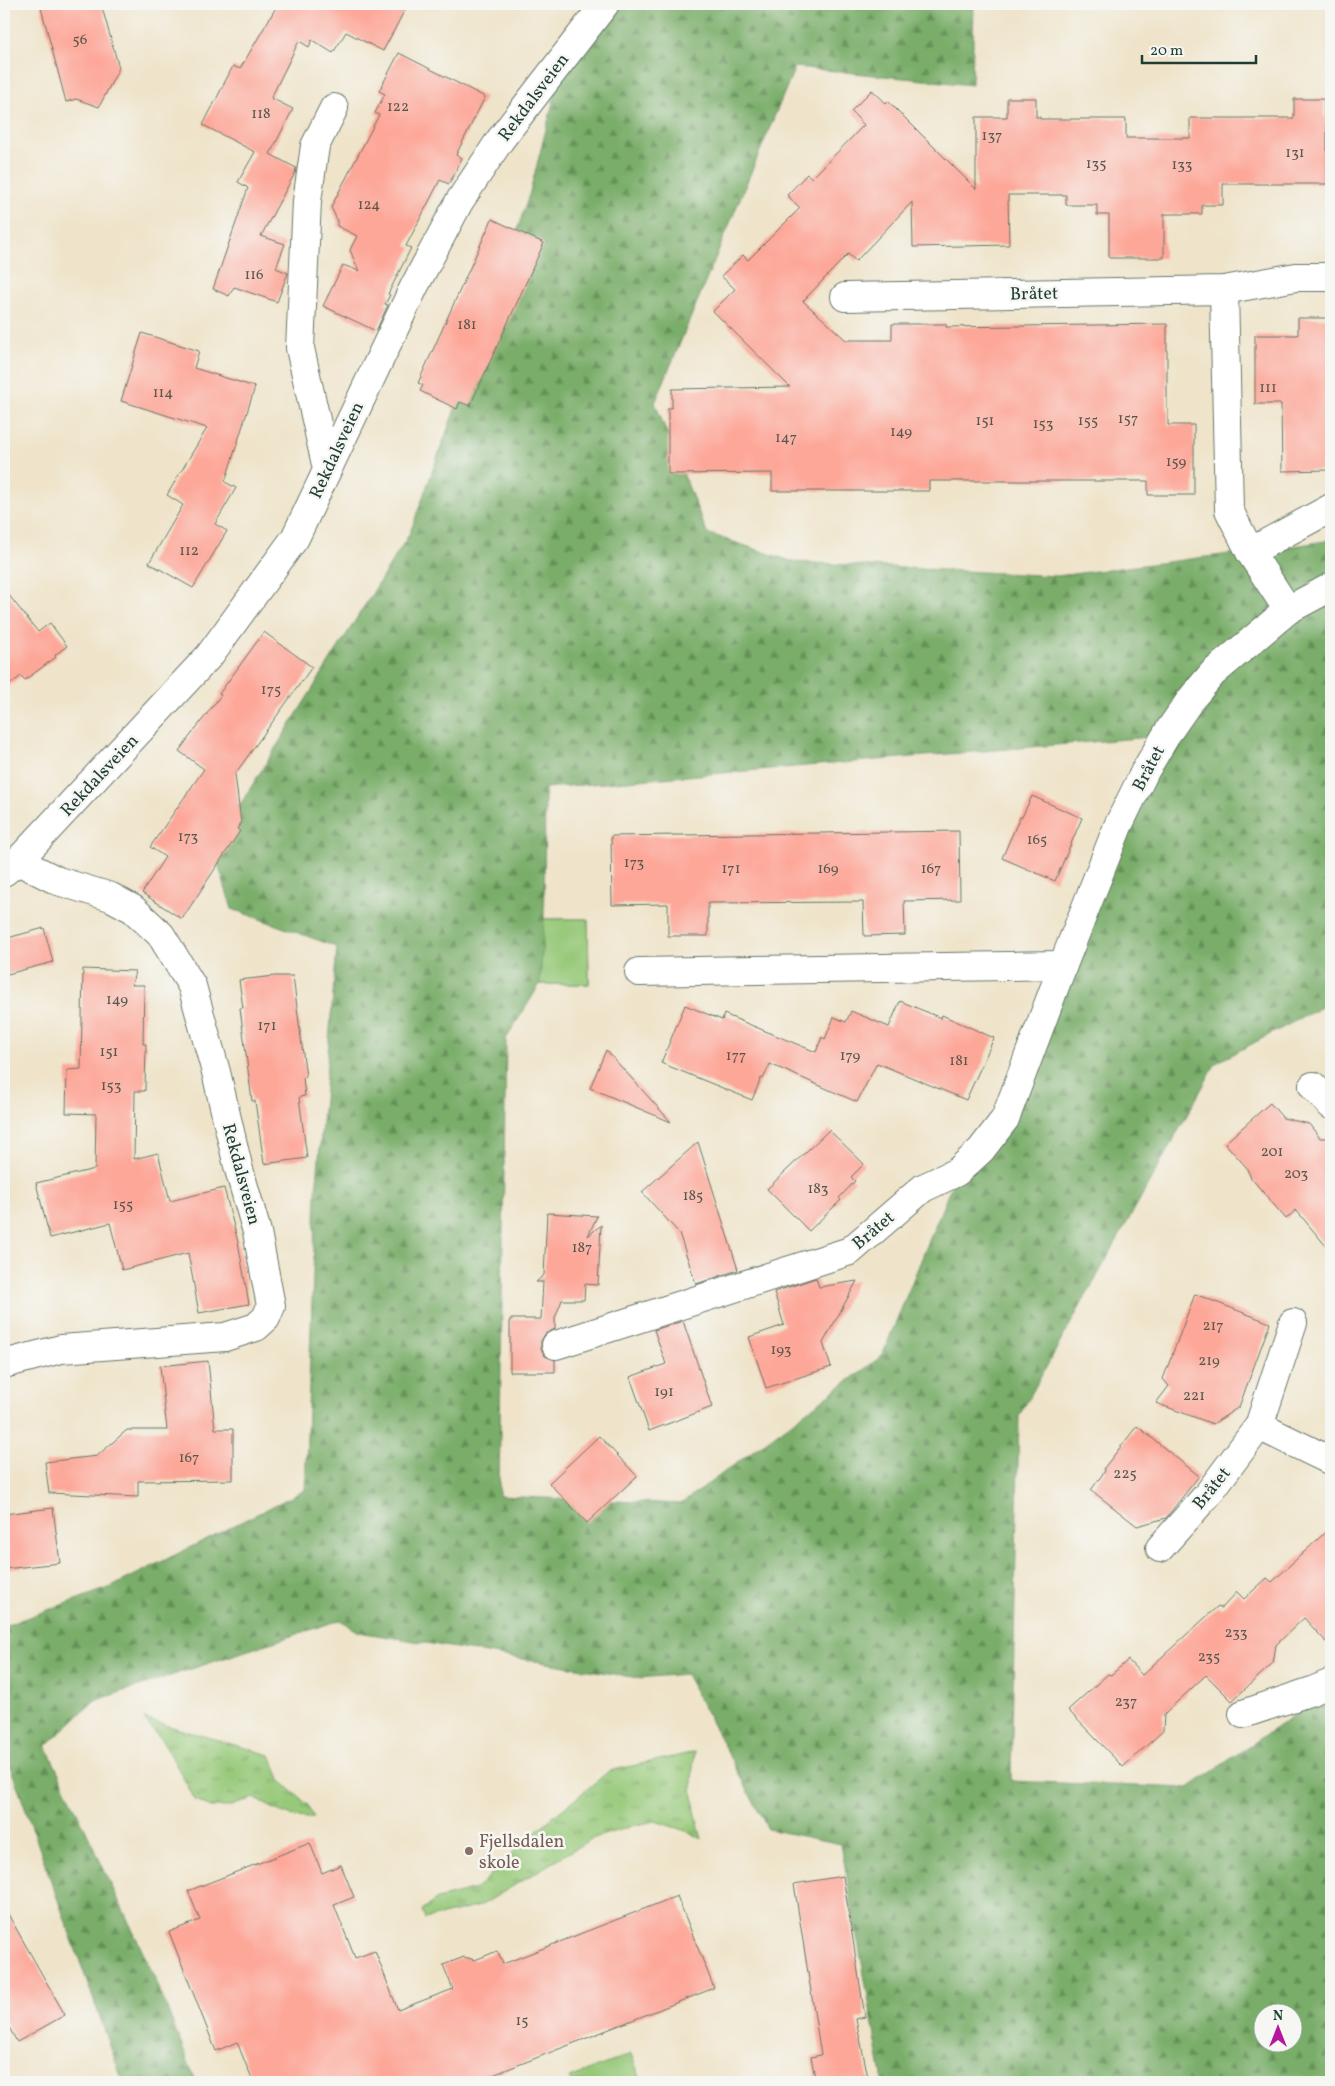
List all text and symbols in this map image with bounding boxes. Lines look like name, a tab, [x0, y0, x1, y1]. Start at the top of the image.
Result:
house number: 56	[73, 30, 87, 51]
scale bar	[1142, 32, 1256, 64]
text: 20 m	[1150, 41, 1183, 62]
street label: Rekdalsveien	[493, 48, 576, 147]
house number: 122	[387, 97, 409, 118]
house number: 118	[251, 104, 271, 125]
house number: 137	[982, 126, 1002, 147]
house number: 131	[1285, 143, 1305, 164]
house number: 135	[1086, 154, 1106, 175]
house number: 133	[1171, 155, 1193, 176]
house number: 124	[358, 195, 380, 216]
house number: 116	[244, 265, 264, 286]
street label: Bråtet	[1010, 282, 1058, 307]
house number: 181	[457, 315, 477, 336]
house number: 111	[1259, 378, 1277, 399]
house number: 114	[153, 383, 173, 404]
street label: Rekdalsveien	[304, 398, 371, 503]
house number: 157	[1118, 409, 1138, 430]
house number: 151	[976, 411, 994, 432]
house number: 155	[1078, 411, 1098, 432]
house number: 153	[1033, 414, 1053, 435]
house number: 149	[890, 422, 912, 443]
house number: 147	[775, 428, 797, 449]
house number: 159	[1166, 452, 1186, 473]
house number: 112	[179, 541, 199, 562]
house number: 175	[261, 680, 281, 701]
street label: Rekdalsveien	[55, 729, 145, 823]
street label: Bråtet	[1127, 741, 1172, 796]
house number: 173	[178, 827, 198, 848]
house number: 165	[1027, 830, 1047, 851]
house number: 173	[624, 853, 644, 874]
house number: 171	[722, 859, 740, 880]
house number: 169	[817, 859, 839, 880]
house number: 167	[921, 859, 941, 880]
house number: 149	[106, 990, 128, 1011]
house number: 171	[258, 1016, 276, 1037]
house number: 151	[100, 1042, 118, 1063]
house number: 177	[726, 1046, 746, 1067]
house number: 179	[840, 1046, 861, 1067]
house number: 181	[949, 1051, 969, 1072]
house number: 153	[101, 1076, 121, 1097]
street label: Rekdalsveien	[215, 1121, 266, 1228]
house number: 201	[1261, 1142, 1283, 1163]
house number: 203	[1284, 1164, 1308, 1185]
house number: 183	[807, 1179, 829, 1200]
house number: 185	[683, 1186, 703, 1207]
house number: 155	[113, 1195, 133, 1216]
street label: Bråtet	[847, 1206, 901, 1256]
house number: 187	[572, 1238, 592, 1259]
house number: 217	[1202, 1316, 1224, 1337]
house number: 193	[770, 1340, 792, 1361]
house number: 219	[1198, 1351, 1220, 1372]
house number: 191	[654, 1382, 674, 1403]
house number: 221	[1183, 1386, 1205, 1407]
house number: 167	[179, 1448, 199, 1469]
street label: Bråtet	[1187, 1462, 1237, 1516]
house number: 225	[1113, 1464, 1137, 1485]
house number: 233	[1225, 1623, 1247, 1644]
house number: 235	[1198, 1647, 1220, 1668]
house number: 237	[1115, 1692, 1137, 1713]
place label: Fjellsdalen skole	[479, 1830, 565, 1876]
marker: Fjellsdalen skole	[463, 1845, 475, 1857]
north arrow	[1252, 2004, 1302, 2054]
text: N	[1273, 2007, 1283, 2026]
house number: 15	[515, 2011, 529, 2032]

